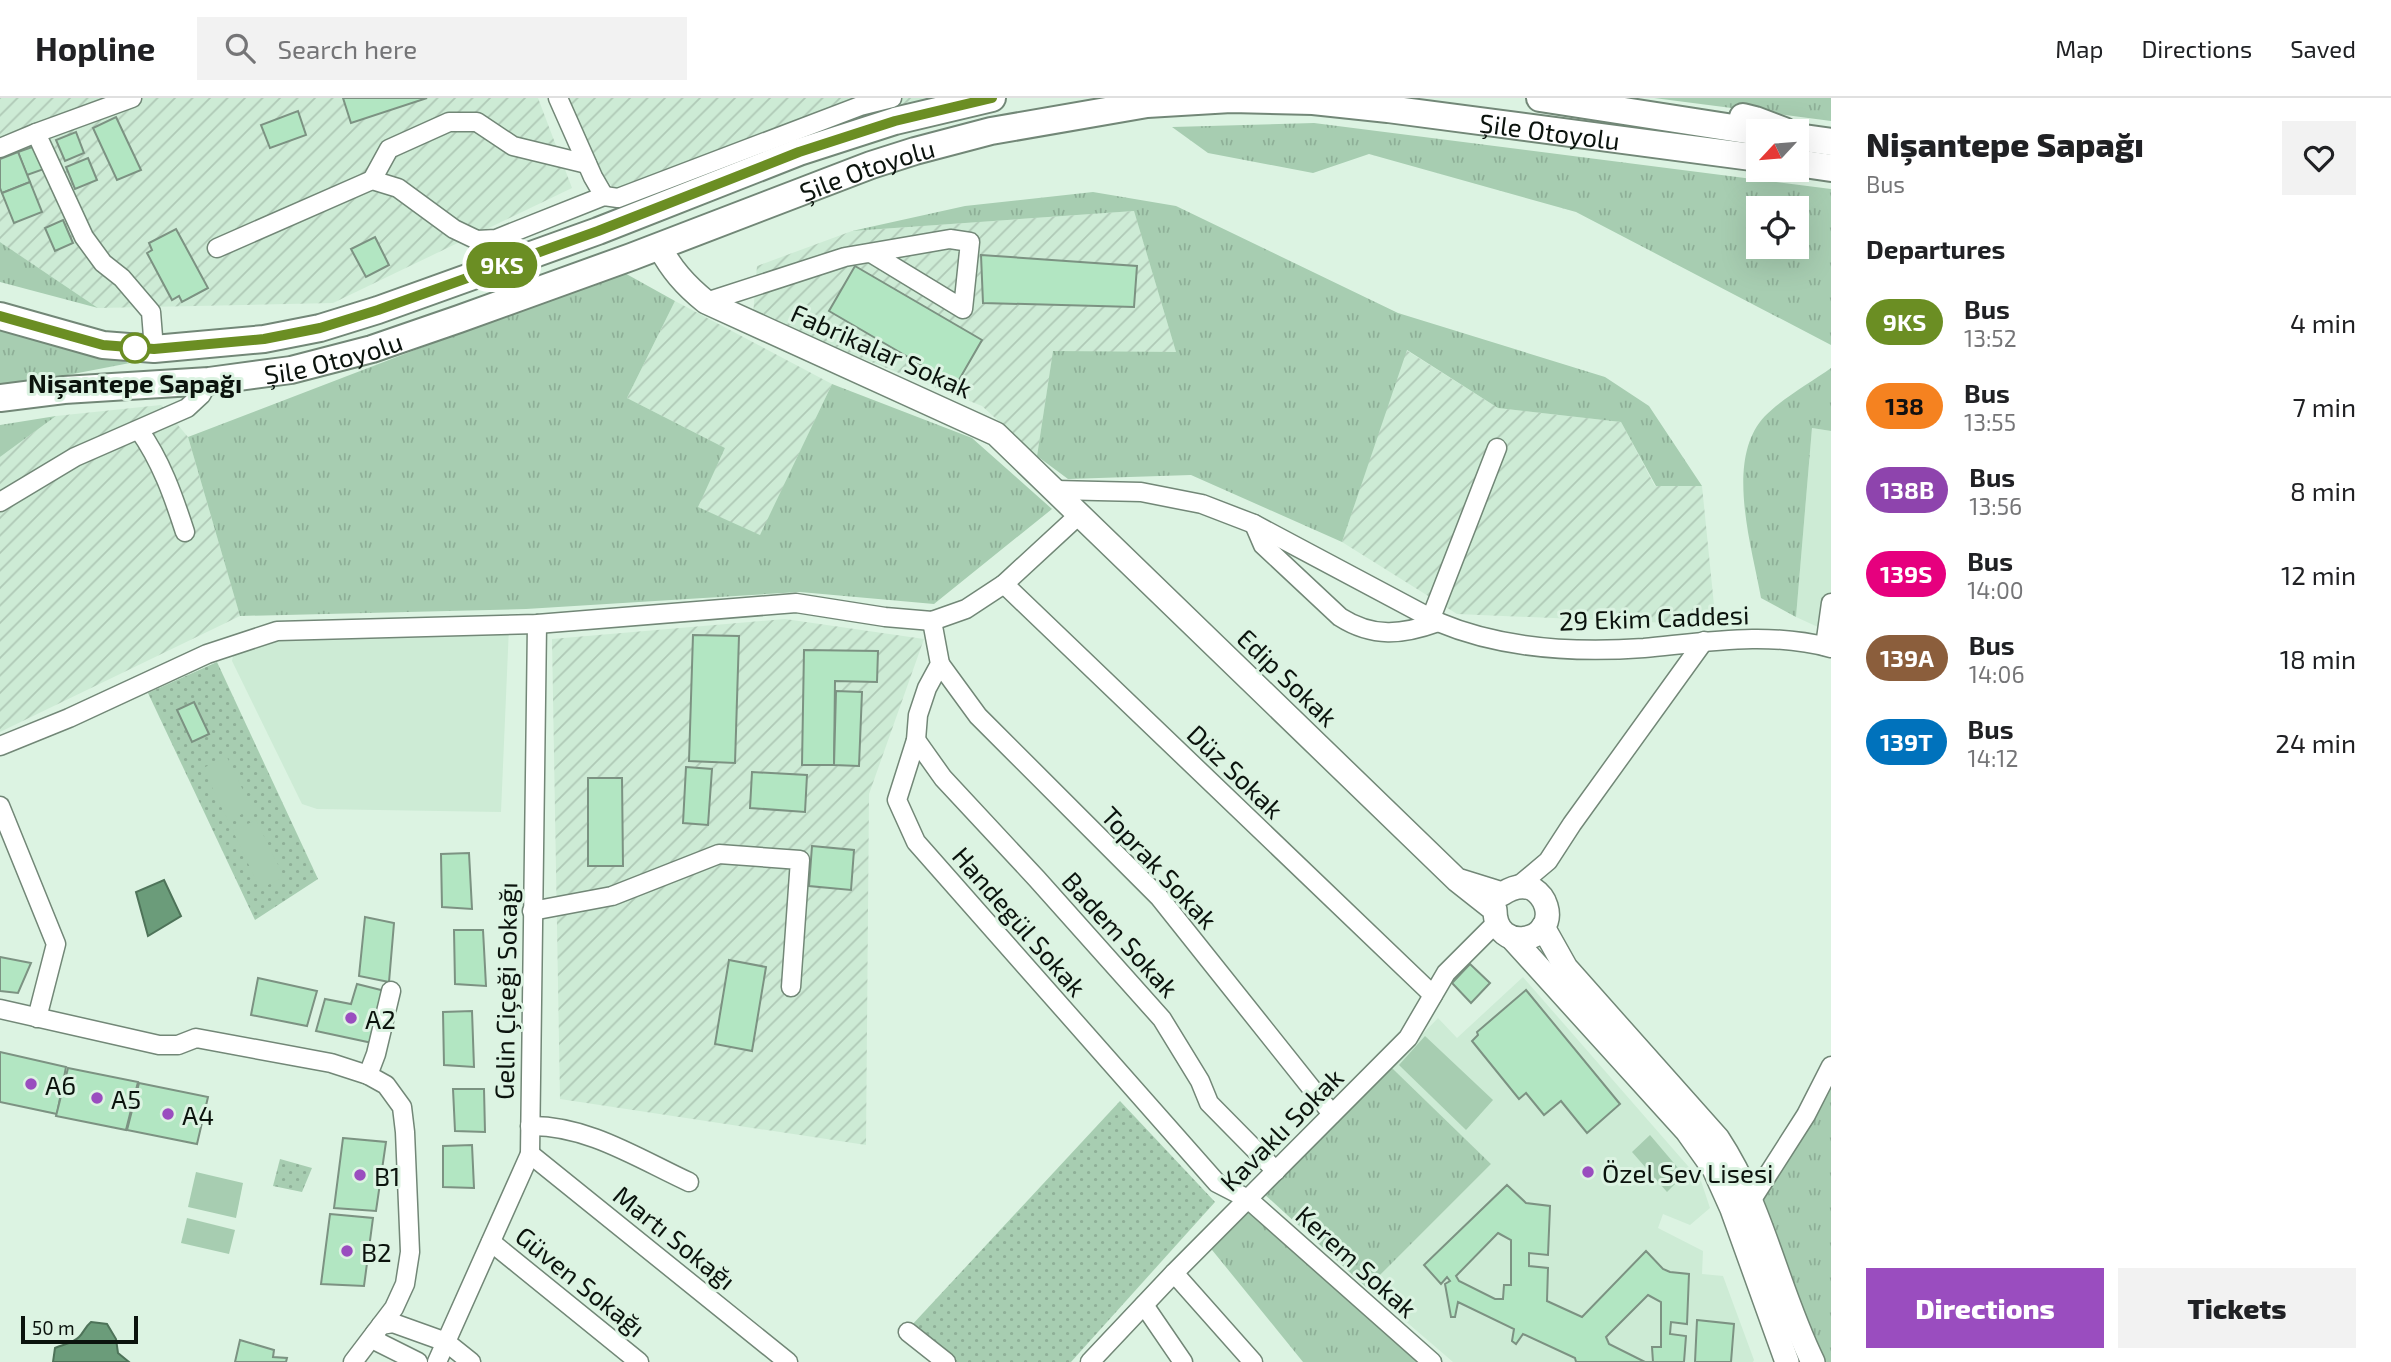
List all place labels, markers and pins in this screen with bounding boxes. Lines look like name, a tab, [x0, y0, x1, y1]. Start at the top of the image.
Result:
marker: Nişantepe Sapağı	[120, 333, 150, 363]
place label: Nişantepe Sapağı	[28, 367, 242, 400]
place label: A2	[365, 1003, 396, 1034]
marker: A2	[343, 1010, 359, 1026]
place label: A6	[45, 1069, 76, 1100]
marker: A6	[23, 1076, 39, 1092]
place label: A5	[111, 1083, 141, 1114]
marker: A5	[89, 1090, 105, 1106]
place label: A4	[182, 1099, 214, 1130]
marker: A4	[160, 1106, 176, 1122]
place label: Özel Sev Lisesi	[1602, 1157, 1774, 1188]
place label: B1	[374, 1160, 400, 1191]
marker: Özel Sev Lisesi	[1580, 1164, 1596, 1180]
marker: B1	[352, 1167, 368, 1183]
place label: B2	[361, 1236, 392, 1267]
marker: B2	[339, 1243, 355, 1259]

